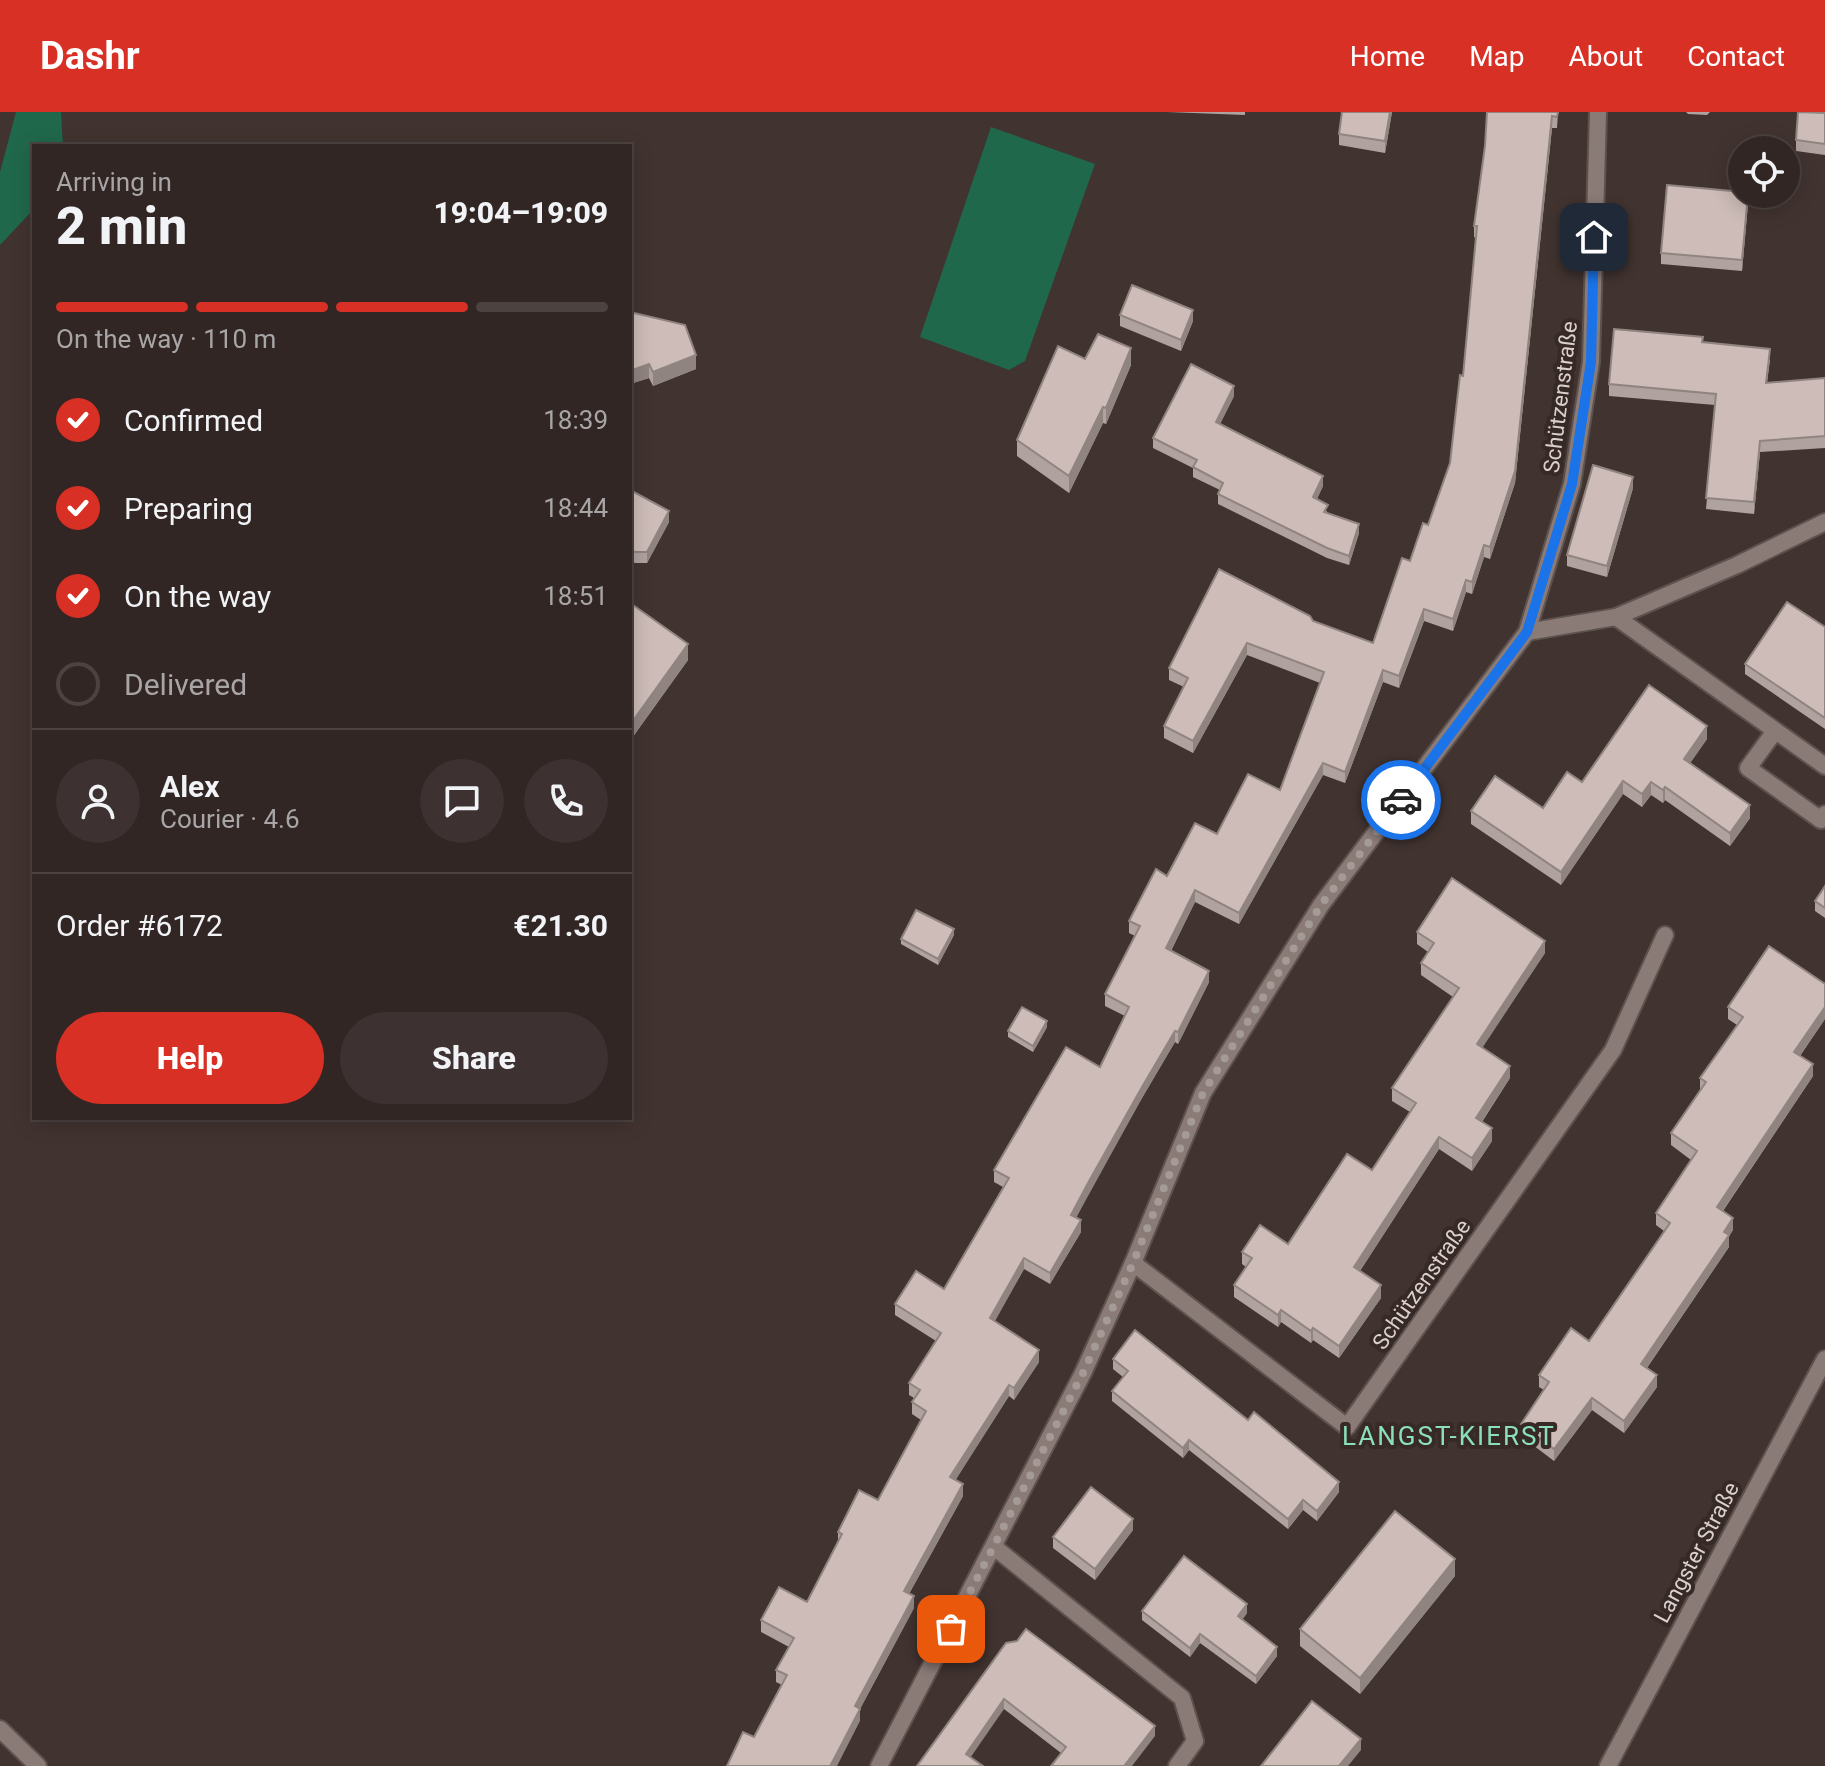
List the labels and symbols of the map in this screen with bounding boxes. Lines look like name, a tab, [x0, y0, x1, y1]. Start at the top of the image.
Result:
pin	[1560, 203, 1628, 271]
street label: Schützenstraße	[1539, 320, 1582, 474]
courier	[1361, 760, 1441, 840]
street label: Schützenstraße	[1367, 1215, 1475, 1354]
district label: LANGST-KIERST	[1342, 1421, 1556, 1451]
street label: Langster Straße	[1649, 1478, 1744, 1627]
pin	[917, 1595, 985, 1663]

